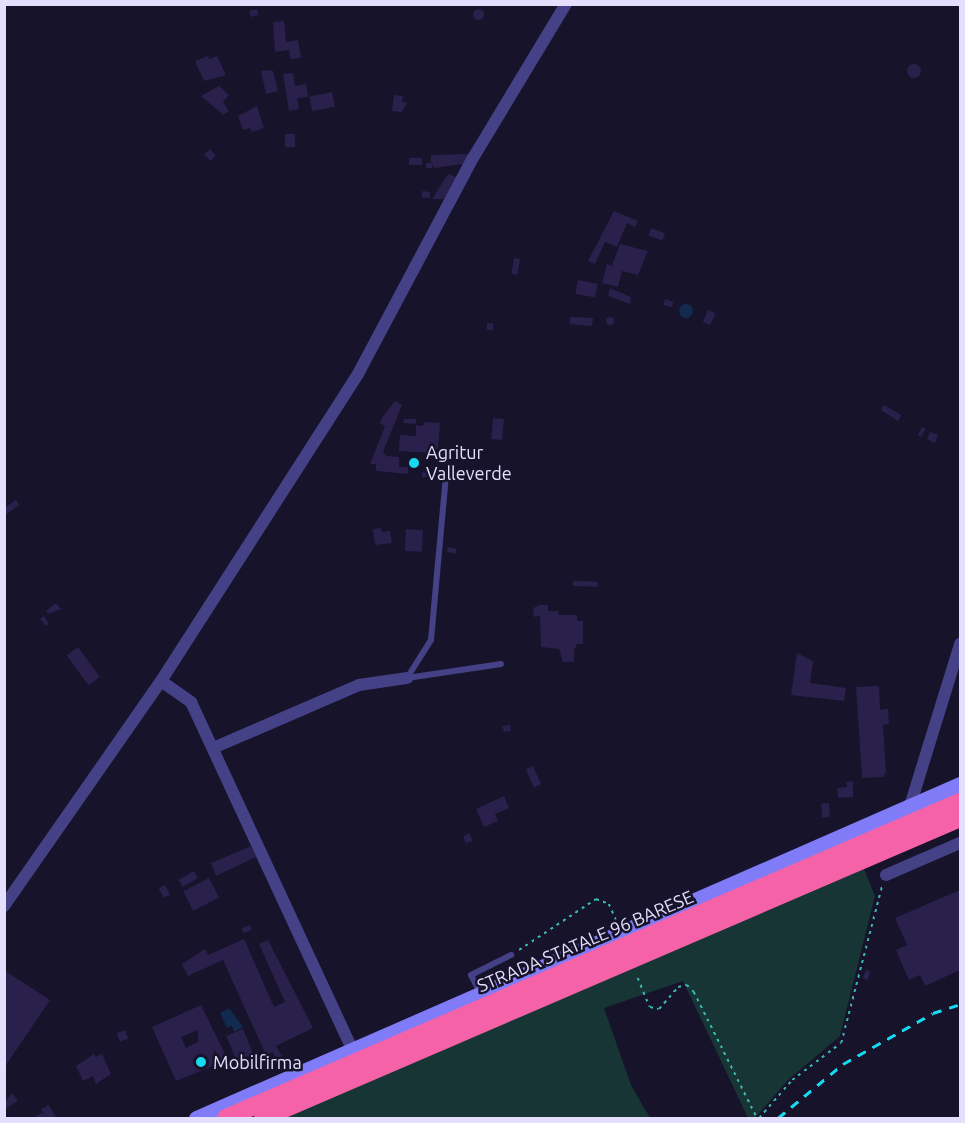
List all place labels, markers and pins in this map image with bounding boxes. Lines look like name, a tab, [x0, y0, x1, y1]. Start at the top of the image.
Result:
place label: Agritur Valleverde	[426, 442, 512, 484]
marker: Agritur Valleverde	[407, 456, 421, 470]
place label: Mobilfirma	[213, 1051, 302, 1073]
marker: Mobilfirma	[194, 1055, 208, 1069]

